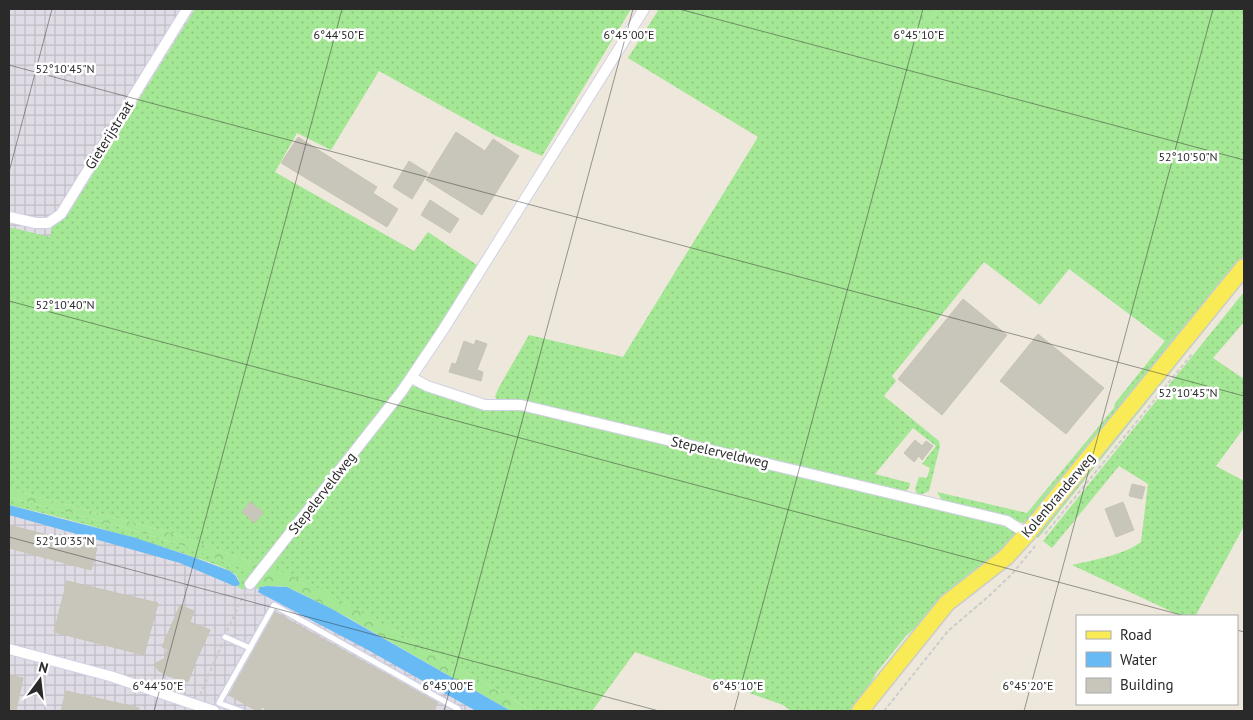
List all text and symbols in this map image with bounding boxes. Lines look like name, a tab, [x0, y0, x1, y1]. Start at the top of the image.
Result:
text: 6°44'50"E	[314, 27, 364, 42]
text: 6°45'00"E	[604, 27, 654, 42]
text: 6°45'10"E	[894, 27, 944, 42]
text: 52°10'45"N	[35, 61, 95, 76]
street label: Gieterijstraat	[81, 97, 137, 173]
text: 52°10'50"N	[1158, 149, 1218, 164]
text: 52°10'40"N	[35, 297, 95, 312]
text: 52°10'45"N	[1158, 385, 1218, 400]
street label: Stepelerveldweg	[669, 432, 771, 472]
street label: Stepelerveldweg	[284, 448, 360, 538]
street label: Kolenbranderweg	[1017, 449, 1099, 541]
text: 52°10'35"N	[35, 533, 95, 548]
legend	[1076, 615, 1238, 705]
text: Road	[1120, 625, 1152, 644]
text: Water	[1120, 650, 1157, 669]
north arrow	[15, 655, 65, 705]
text: N	[37, 658, 50, 677]
text: Building	[1120, 675, 1174, 694]
text: 6°44'50"E	[133, 678, 183, 693]
text: 6°45'00"E	[423, 678, 473, 693]
text: 6°45'10"E	[713, 678, 763, 693]
text: 6°45'20"E	[1003, 678, 1053, 693]

